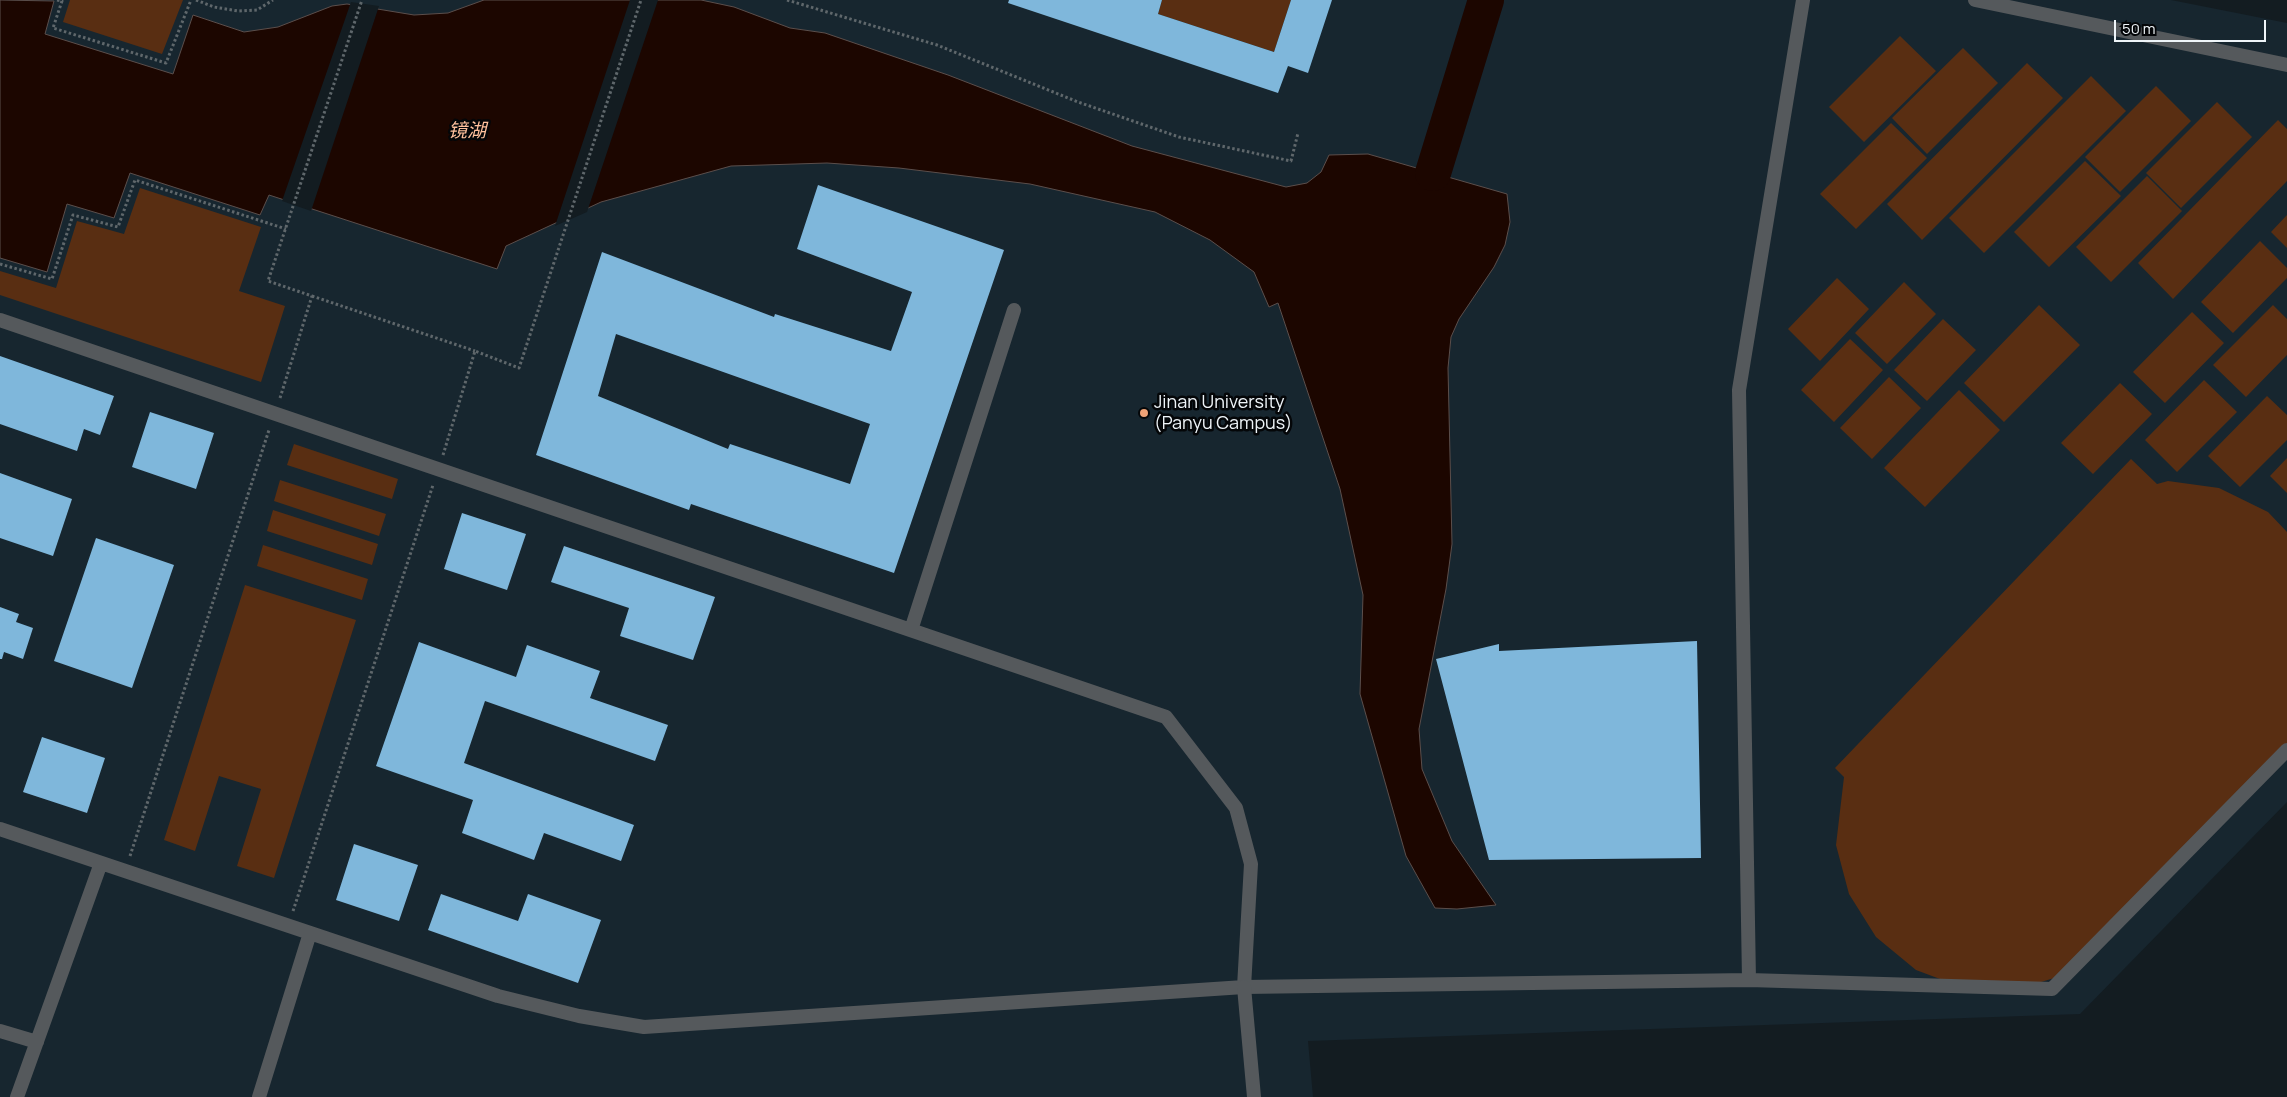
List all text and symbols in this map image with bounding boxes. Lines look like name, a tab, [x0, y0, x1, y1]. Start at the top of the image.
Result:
scale bar	[2117, 10, 2270, 42]
text: 50 m	[2122, 18, 2156, 39]
water label: 镜湖	[448, 121, 486, 143]
place label: Jinan University (Panyu Campus)	[1154, 392, 1292, 434]
marker: Jinan University (Panyu Campus)	[1138, 407, 1150, 419]

